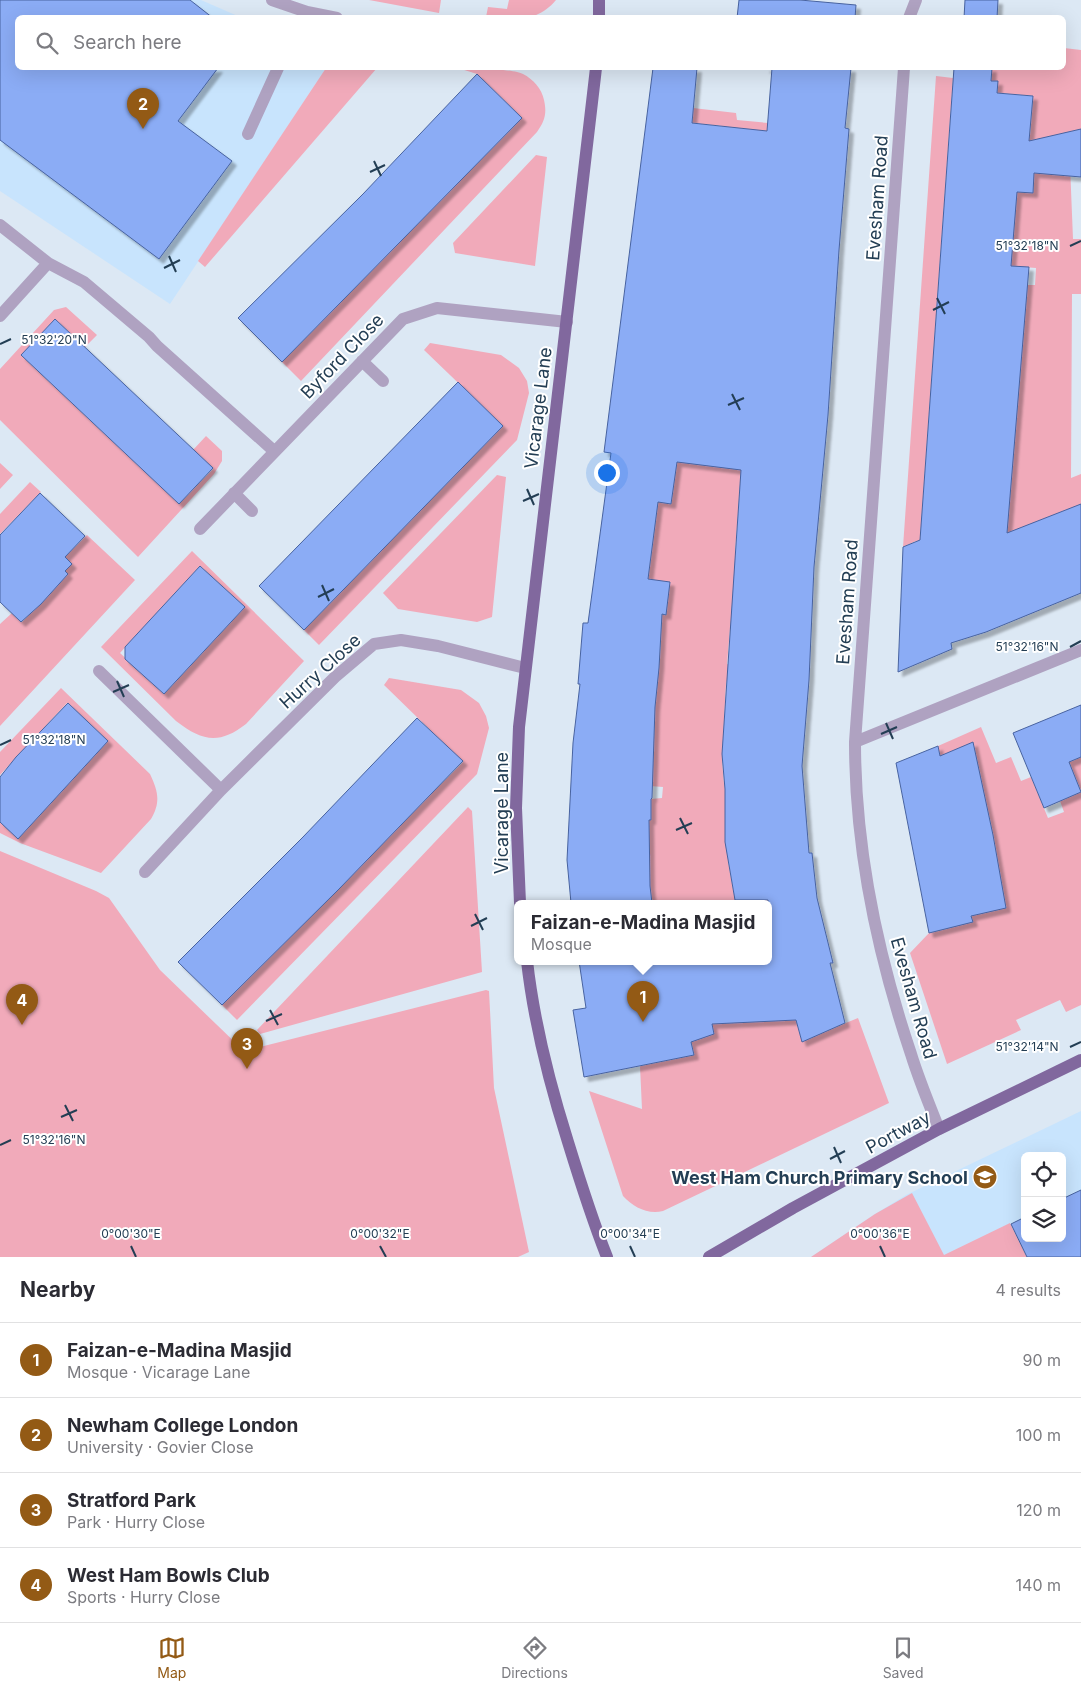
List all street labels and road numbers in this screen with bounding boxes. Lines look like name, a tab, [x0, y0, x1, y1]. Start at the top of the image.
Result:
street label: Evesham Road	[862, 135, 892, 261]
street label: Byford Close	[296, 309, 388, 403]
street label: Vicarage Lane	[520, 346, 556, 470]
street label: Evesham Road	[832, 539, 862, 665]
street label: Hurry Close	[275, 629, 365, 713]
street label: Vicarage Lane	[491, 752, 512, 874]
street label: Evesham Road	[887, 935, 941, 1061]
street label: Portway	[862, 1106, 934, 1158]

